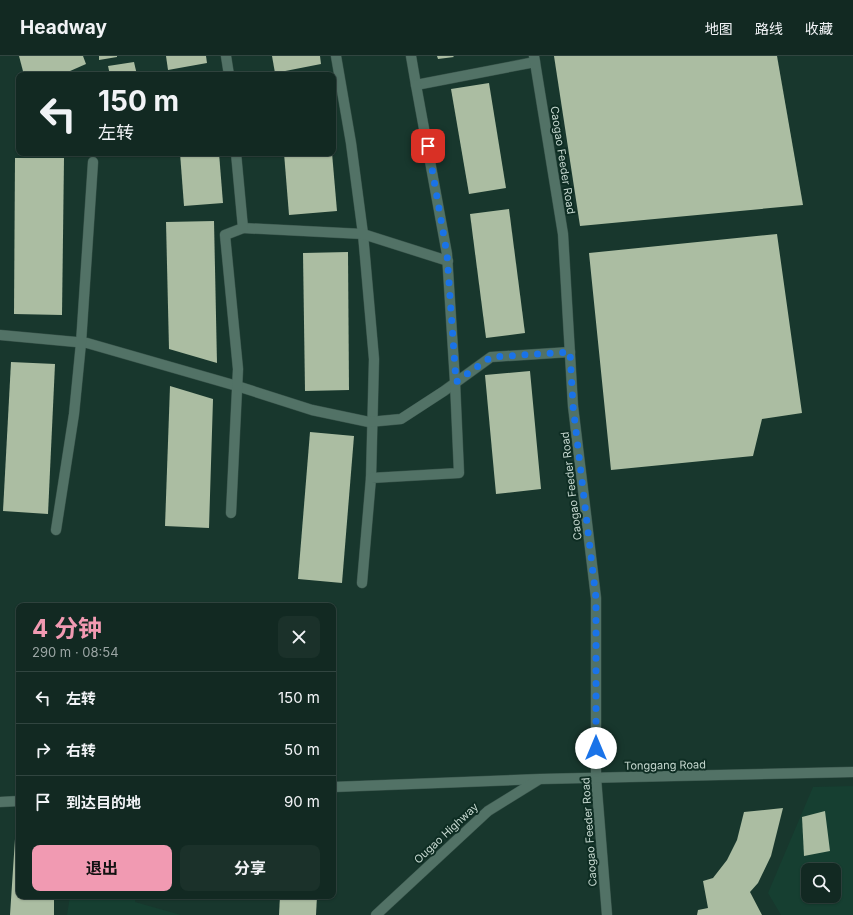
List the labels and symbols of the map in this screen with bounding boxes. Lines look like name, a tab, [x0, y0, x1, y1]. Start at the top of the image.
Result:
street label: Caogao Feeder Road	[548, 105, 578, 215]
pin	[411, 129, 445, 163]
street label: Caogao Feeder Road	[557, 431, 585, 541]
position arrow	[575, 727, 617, 769]
street label: Tonggang Road	[624, 757, 706, 773]
street label: Caogao Feeder Road	[578, 777, 600, 887]
street label: Ougao Highway	[411, 800, 481, 866]

